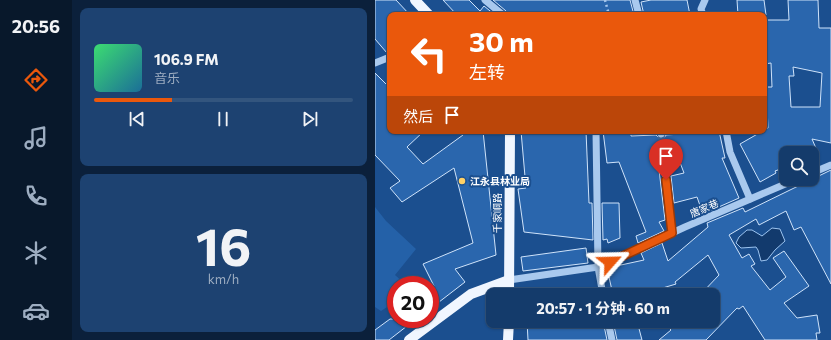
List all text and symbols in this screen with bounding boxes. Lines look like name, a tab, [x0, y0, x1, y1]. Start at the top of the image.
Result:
text: 20:56	[12, 15, 60, 37]
text: 30 m	[469, 24, 534, 58]
icon: left	[403, 28, 455, 80]
text: 106.9 FM	[154, 50, 219, 68]
text: 左转	[469, 61, 505, 83]
icon: directions	[22, 66, 50, 94]
text: 音乐	[154, 70, 180, 86]
icon: arrive	[441, 104, 463, 126]
text: 然后	[403, 107, 433, 125]
icon: previous	[126, 108, 148, 130]
icon: pause	[212, 108, 234, 130]
icon: next	[299, 108, 321, 130]
icon: music	[22, 124, 50, 152]
pin	[649, 139, 683, 180]
icon: arrive	[655, 145, 677, 167]
map controls	[779, 146, 819, 186]
button: search	[779, 146, 819, 186]
place label: 江永县林业局	[470, 175, 530, 187]
marker: 江永县林业局	[457, 176, 467, 186]
icon: phone	[22, 182, 50, 210]
street label: 千家峒路	[491, 193, 503, 233]
street label: 唐家巷	[688, 197, 720, 219]
text: 16	[196, 213, 251, 277]
icon: climate	[22, 239, 50, 267]
position arrow	[589, 241, 631, 283]
text: km/h	[208, 271, 239, 287]
speed limit sign: 20	[387, 276, 439, 328]
icon: car	[22, 297, 50, 325]
text: 20:57 · 1 分钟 · 60 m	[536, 299, 670, 317]

